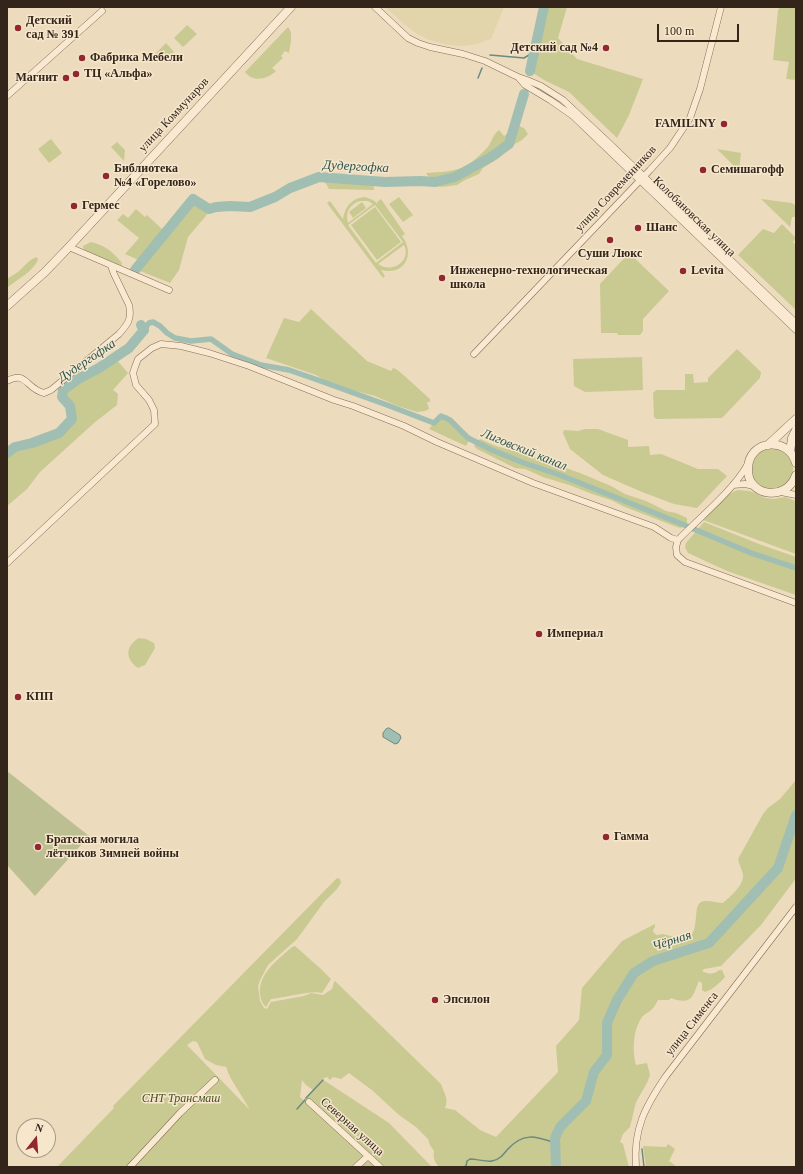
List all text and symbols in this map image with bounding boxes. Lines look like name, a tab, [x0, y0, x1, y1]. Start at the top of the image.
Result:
place label: Детский сад № 391	[26, 14, 80, 42]
scale bar	[659, 16, 741, 42]
marker: Детский сад № 391	[13, 23, 23, 33]
text: 100 m	[664, 24, 694, 38]
place label: Детский сад №4	[511, 41, 598, 55]
marker: Детский сад №4	[601, 43, 611, 53]
place label: Фабрика Мебели	[90, 51, 183, 65]
marker: Фабрика Мебели	[77, 53, 87, 63]
place label: ТЦ «Альфа»	[84, 67, 152, 81]
marker: ТЦ «Альфа»	[71, 69, 81, 79]
place label: Магнит	[16, 71, 58, 85]
marker: Магнит	[61, 73, 71, 83]
street label: улица Коммунаров	[136, 75, 212, 155]
place label: FAMILINY	[655, 117, 716, 131]
marker: FAMILINY	[719, 119, 729, 129]
street label: улица Современников	[572, 143, 660, 235]
water label: Дудергофка	[323, 157, 389, 177]
place label: Библиотека №4 «Горелово»	[114, 162, 196, 190]
place label: Семишагофф	[711, 163, 784, 177]
marker: Семишагофф	[698, 165, 708, 175]
marker: Библиотека №4 «Горелово»	[101, 171, 111, 181]
street label: Колобановская улица	[650, 174, 738, 260]
place label: Гермес	[82, 199, 120, 213]
marker: Гермес	[69, 201, 79, 211]
place label: Шанс	[646, 221, 677, 235]
marker: Шанс	[633, 223, 643, 233]
marker: Суши Люкс	[605, 235, 615, 245]
place label: Суши Люкс	[578, 247, 642, 261]
place label: Инженерно-технологическая школа	[450, 264, 608, 292]
place label: Levita	[691, 264, 724, 278]
marker: Levita	[678, 266, 688, 276]
marker: Инженерно-технологическая школа	[437, 273, 447, 283]
water label: Дудергофка	[55, 336, 119, 386]
water label: Лиговский канал	[479, 426, 569, 474]
place label: Империал	[547, 627, 603, 641]
marker: Империал	[534, 629, 544, 639]
place label: КПП	[26, 690, 53, 704]
marker: КПП	[13, 692, 23, 702]
place label: Гамма	[614, 830, 649, 844]
marker: Гамма	[601, 832, 611, 842]
place label: Братская могила лётчиков Зимней войны	[46, 833, 179, 861]
marker: Братская могила лётчиков Зимней войны	[33, 842, 43, 852]
water label: Чёрная	[650, 927, 694, 955]
street label: улица Сименса	[663, 989, 721, 1059]
place label: Эпсилон	[443, 993, 490, 1007]
marker: Эпсилон	[430, 995, 440, 1005]
park label: СНТ Трансмаш	[142, 1092, 220, 1106]
street label: Северная улица	[317, 1095, 387, 1159]
north arrow	[16, 1118, 56, 1158]
text: N	[34, 1121, 45, 1134]

